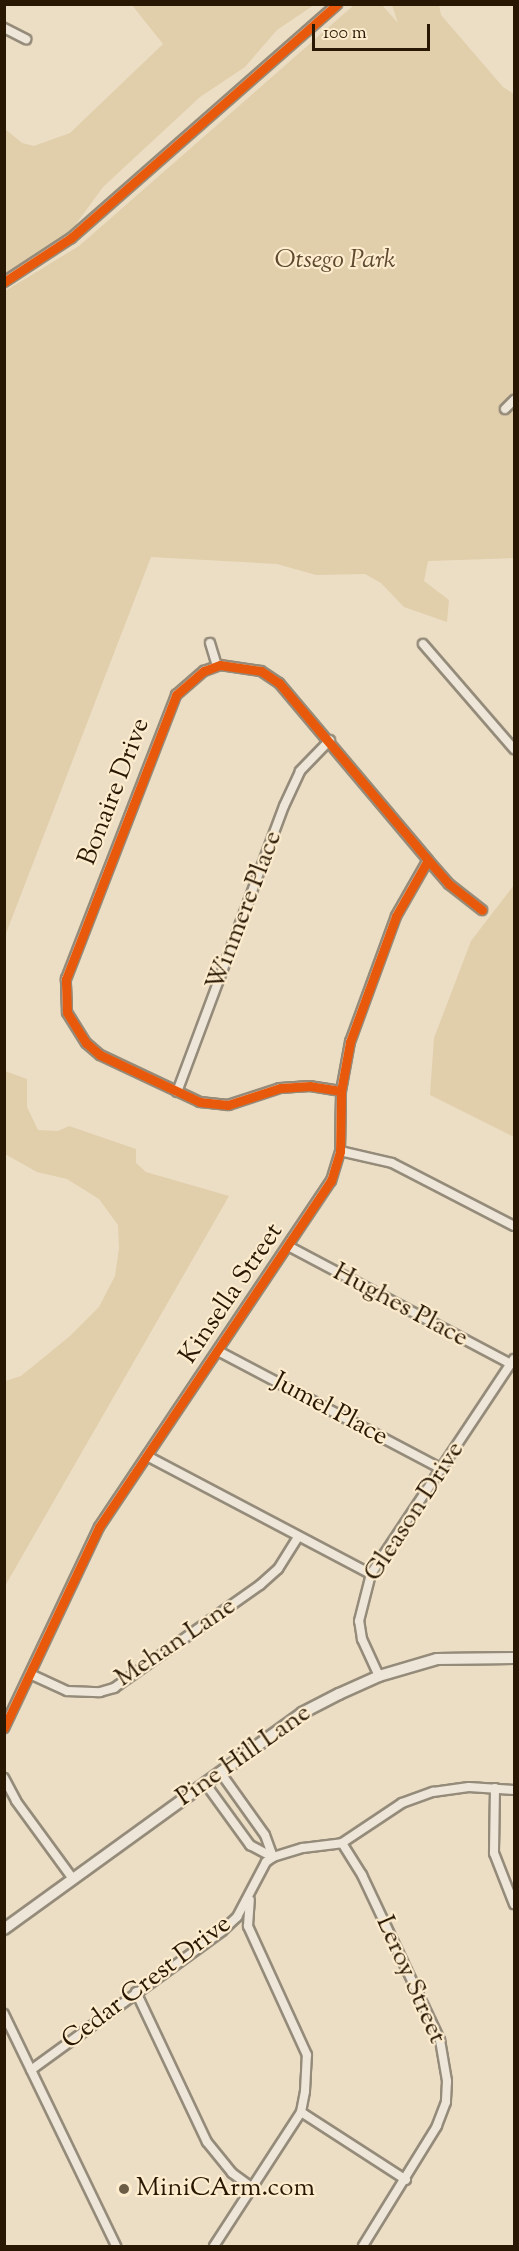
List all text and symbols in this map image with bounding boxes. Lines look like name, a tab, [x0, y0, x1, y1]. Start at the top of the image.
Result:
scale bar	[315, 12, 434, 50]
text: 100 m	[323, 21, 367, 47]
park label: Otsego Park	[274, 245, 396, 277]
street label: Bonaire Drive	[73, 714, 157, 870]
street label: Winmere Place	[200, 827, 290, 995]
street label: Kinsella Street	[174, 1218, 290, 1370]
street label: Hughes Place	[327, 1257, 473, 1355]
street label: Jumel Place	[267, 1367, 393, 1453]
street label: Gleason Drive	[358, 1436, 472, 1588]
street label: Mehan Lane	[110, 1591, 242, 1695]
street label: Pine Hill Lane	[171, 1698, 317, 1814]
street label: Cedar Crest Drive	[56, 1909, 238, 2057]
street label: Leroy Street	[368, 1911, 452, 2049]
place label: MiniCArm.com	[136, 2173, 315, 2205]
marker: MiniCArm.com	[117, 2182, 131, 2196]

